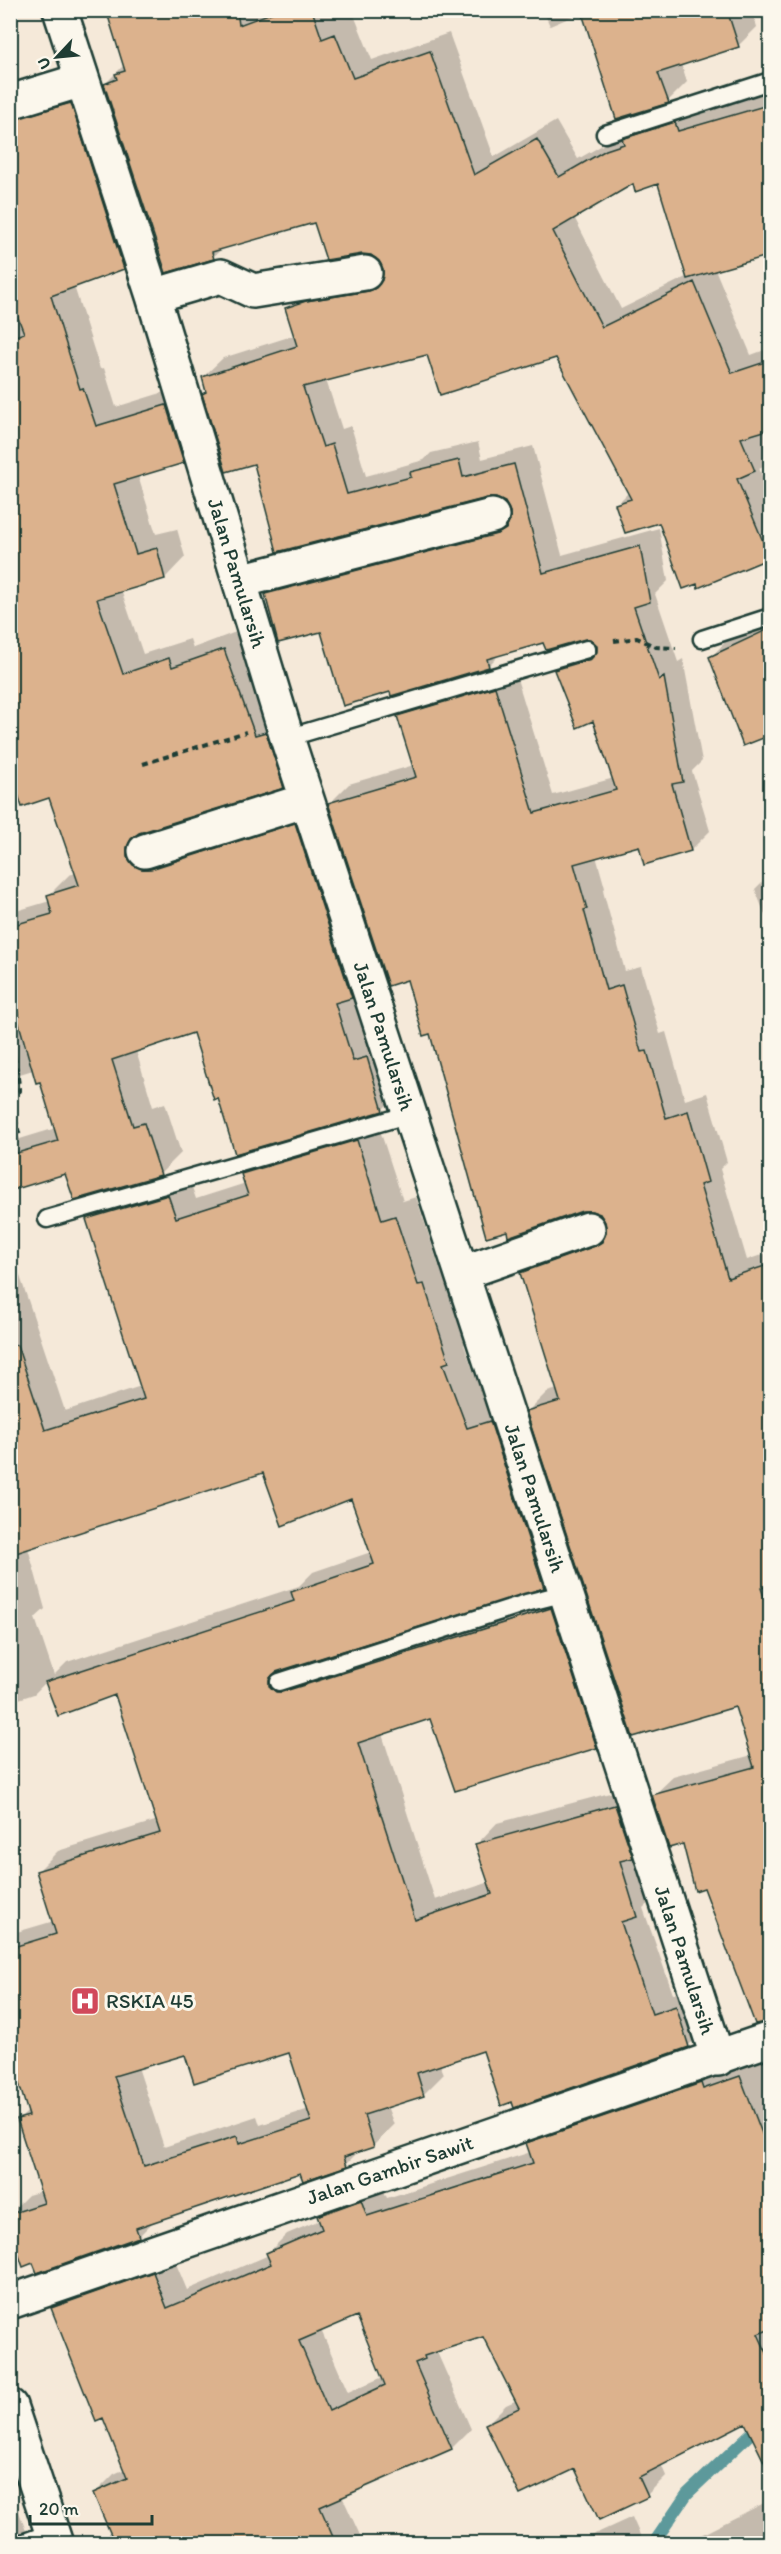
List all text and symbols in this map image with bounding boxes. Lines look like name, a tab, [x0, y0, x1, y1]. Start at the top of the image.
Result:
north arrow	[27, 27, 87, 87]
text: U	[33, 54, 55, 72]
street label: Jalan Pamularsih	[203, 495, 272, 651]
street label: Jalan Pamularsih	[349, 958, 421, 1114]
street label: Jalan Pamularsih	[500, 1420, 572, 1576]
street label: Jalan Pamularsih	[650, 1882, 722, 2038]
hospital icon: RSKIA 45	[69, 1985, 101, 2017]
place label: RSKIA 45	[106, 1988, 194, 2013]
street label: Jalan Gambir Sawit	[303, 2129, 477, 2210]
scale bar	[30, 2488, 152, 2526]
text: 20 m	[39, 2498, 79, 2520]

